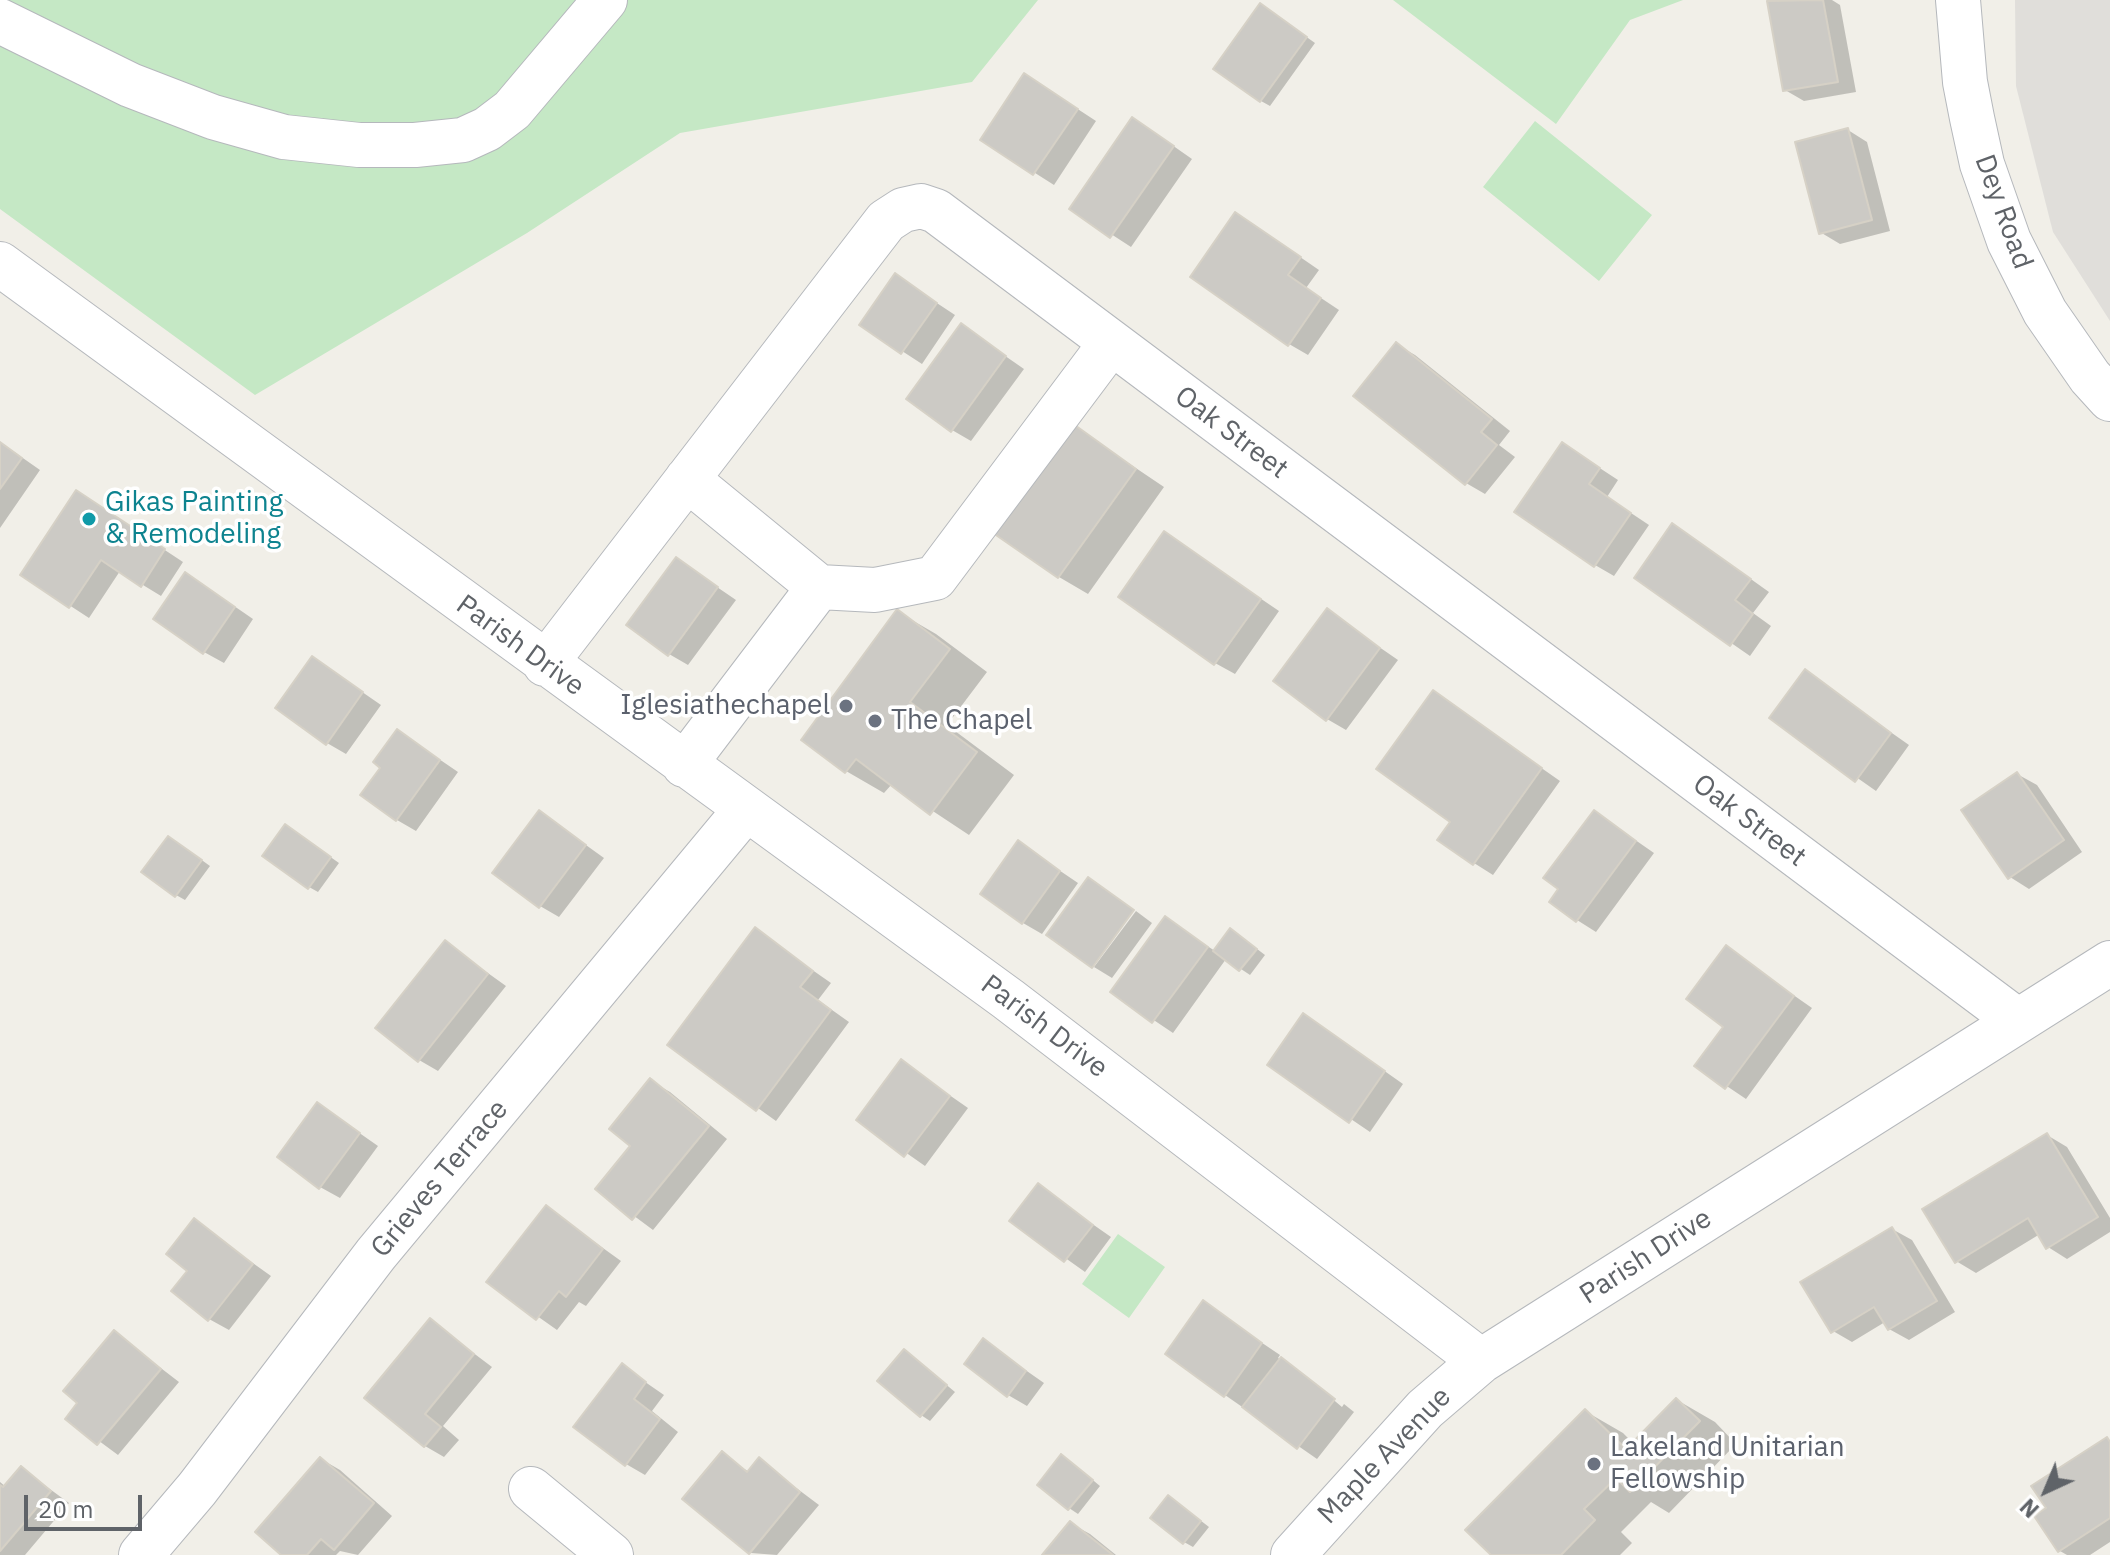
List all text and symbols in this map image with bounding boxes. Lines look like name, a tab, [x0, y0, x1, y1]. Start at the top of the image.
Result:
street label: Dey Road	[1967, 150, 2039, 274]
street label: Oak Street	[1168, 380, 1294, 486]
place label: Gikas Painting & Remodeling	[105, 486, 283, 552]
marker: Gikas Painting & Remodeling	[80, 510, 98, 528]
street label: Parish Drive	[449, 588, 591, 704]
place label: Iglesiathechapel	[620, 689, 830, 723]
marker: Iglesiathechapel	[837, 697, 855, 715]
place label: The Chapel	[891, 704, 1032, 738]
marker: The Chapel	[866, 712, 884, 730]
street label: Oak Street	[1686, 768, 1812, 874]
street label: Parish Drive	[974, 968, 1114, 1086]
street label: Grieves Terrace	[364, 1093, 516, 1265]
street label: Parish Drive	[1574, 1202, 1718, 1312]
street label: Maple Avenue	[1311, 1381, 1459, 1531]
place label: Lakeland Unitarian Fellowship	[1610, 1431, 1845, 1497]
north arrow	[2006, 1451, 2086, 1531]
marker: Lakeland Unitarian Fellowship	[1585, 1455, 1603, 1473]
scale bar	[28, 1479, 146, 1529]
text: 20 m	[38, 1493, 93, 1525]
text: N	[2013, 1493, 2045, 1525]

